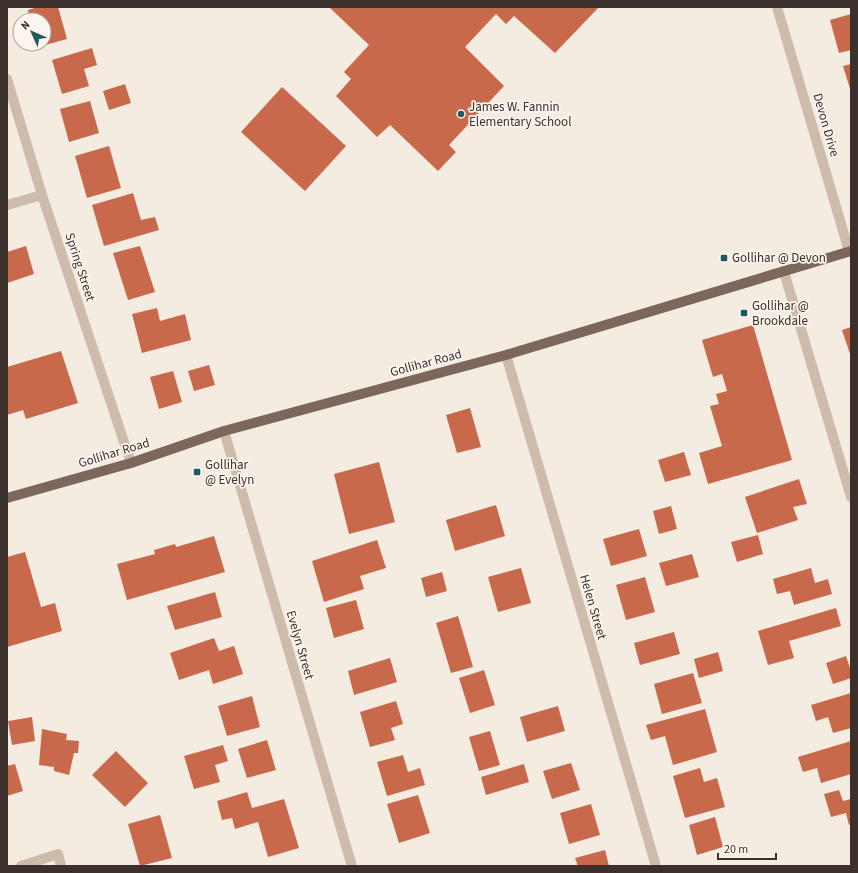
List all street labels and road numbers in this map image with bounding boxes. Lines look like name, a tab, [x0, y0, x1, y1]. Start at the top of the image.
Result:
street label: Devon Drive	[808, 91, 844, 159]
street label: Spring Street	[61, 231, 100, 304]
street label: Gollihar Road	[388, 345, 464, 381]
street label: Gollihar Road	[76, 434, 152, 472]
street label: Helen Street	[575, 572, 611, 642]
street label: Evelyn Street	[282, 608, 319, 682]

